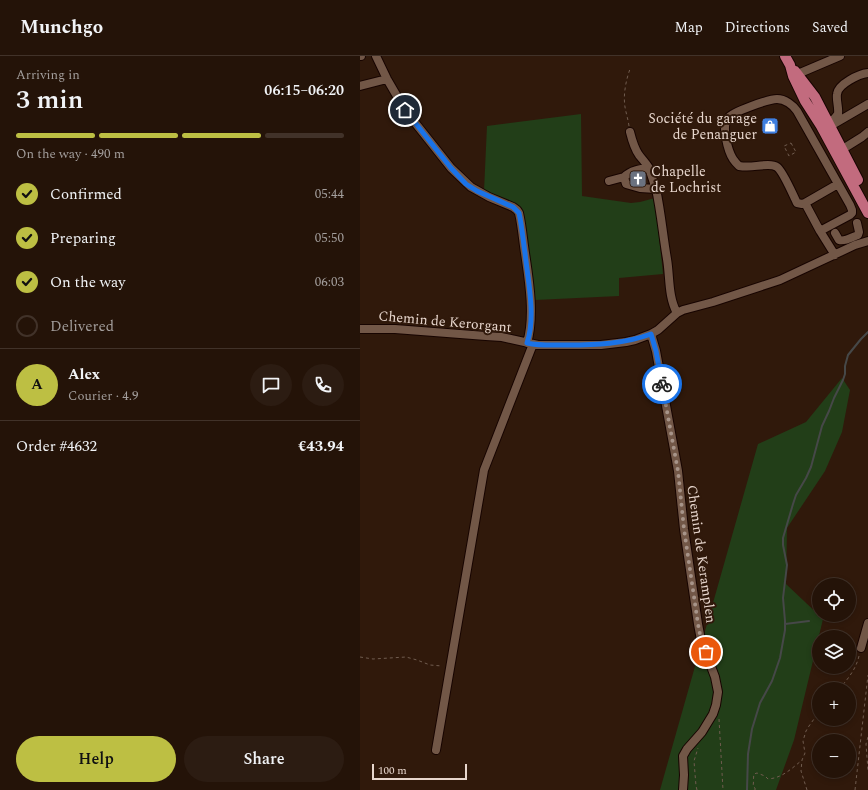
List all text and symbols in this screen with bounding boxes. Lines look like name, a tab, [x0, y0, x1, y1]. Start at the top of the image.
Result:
text: Munchgo	[20, 13, 103, 42]
text: Map	[675, 17, 703, 38]
text: Directions	[725, 17, 790, 38]
text: Saved	[812, 17, 848, 38]
text: Arriving in	[16, 65, 80, 85]
text: 06:15–06:20	[264, 79, 344, 102]
text: 3 min	[16, 80, 83, 120]
pin	[388, 93, 422, 127]
icon: home	[394, 99, 416, 121]
place label: Société du garage de Penanguer	[648, 108, 757, 145]
shop icon: Société du garage de Penanguer	[760, 116, 780, 136]
text: On the way · 490 m	[16, 144, 125, 164]
place label: Chapelle de Lochrist	[651, 161, 721, 198]
church icon: Chapelle de Lochrist	[628, 169, 648, 189]
icon: check	[16, 183, 38, 205]
text: Confirmed	[50, 183, 122, 206]
text: 05:44	[315, 184, 344, 204]
icon: check	[16, 227, 38, 249]
text: Preparing	[50, 227, 116, 250]
text: 05:50	[315, 228, 344, 248]
icon: check	[16, 271, 38, 293]
text: On the way	[50, 271, 125, 294]
text: 06:03	[315, 272, 344, 292]
street label: Chemin de Kerorgant	[377, 305, 513, 338]
text: Delivered	[50, 315, 114, 338]
text: Alex	[68, 363, 100, 386]
button: chat	[250, 364, 292, 406]
button: phone	[302, 364, 344, 406]
courier	[642, 364, 682, 404]
text: A	[31, 373, 43, 396]
icon: bike	[651, 373, 673, 395]
text: Courier · 4.9	[68, 386, 138, 406]
text: Order #4632	[16, 435, 97, 458]
text: €43.94	[298, 435, 344, 458]
street label: Chemin de Keramplen	[681, 484, 722, 625]
map controls	[812, 578, 856, 778]
button: locate	[812, 578, 856, 622]
button: layers	[812, 630, 856, 674]
pin	[689, 635, 723, 669]
icon: bag	[695, 641, 717, 663]
button: +	[812, 682, 856, 726]
button: −	[812, 734, 856, 778]
button: Help	[16, 736, 176, 782]
button: Share	[184, 736, 344, 782]
scale bar	[372, 762, 467, 781]
text: 100 m	[378, 762, 407, 779]

